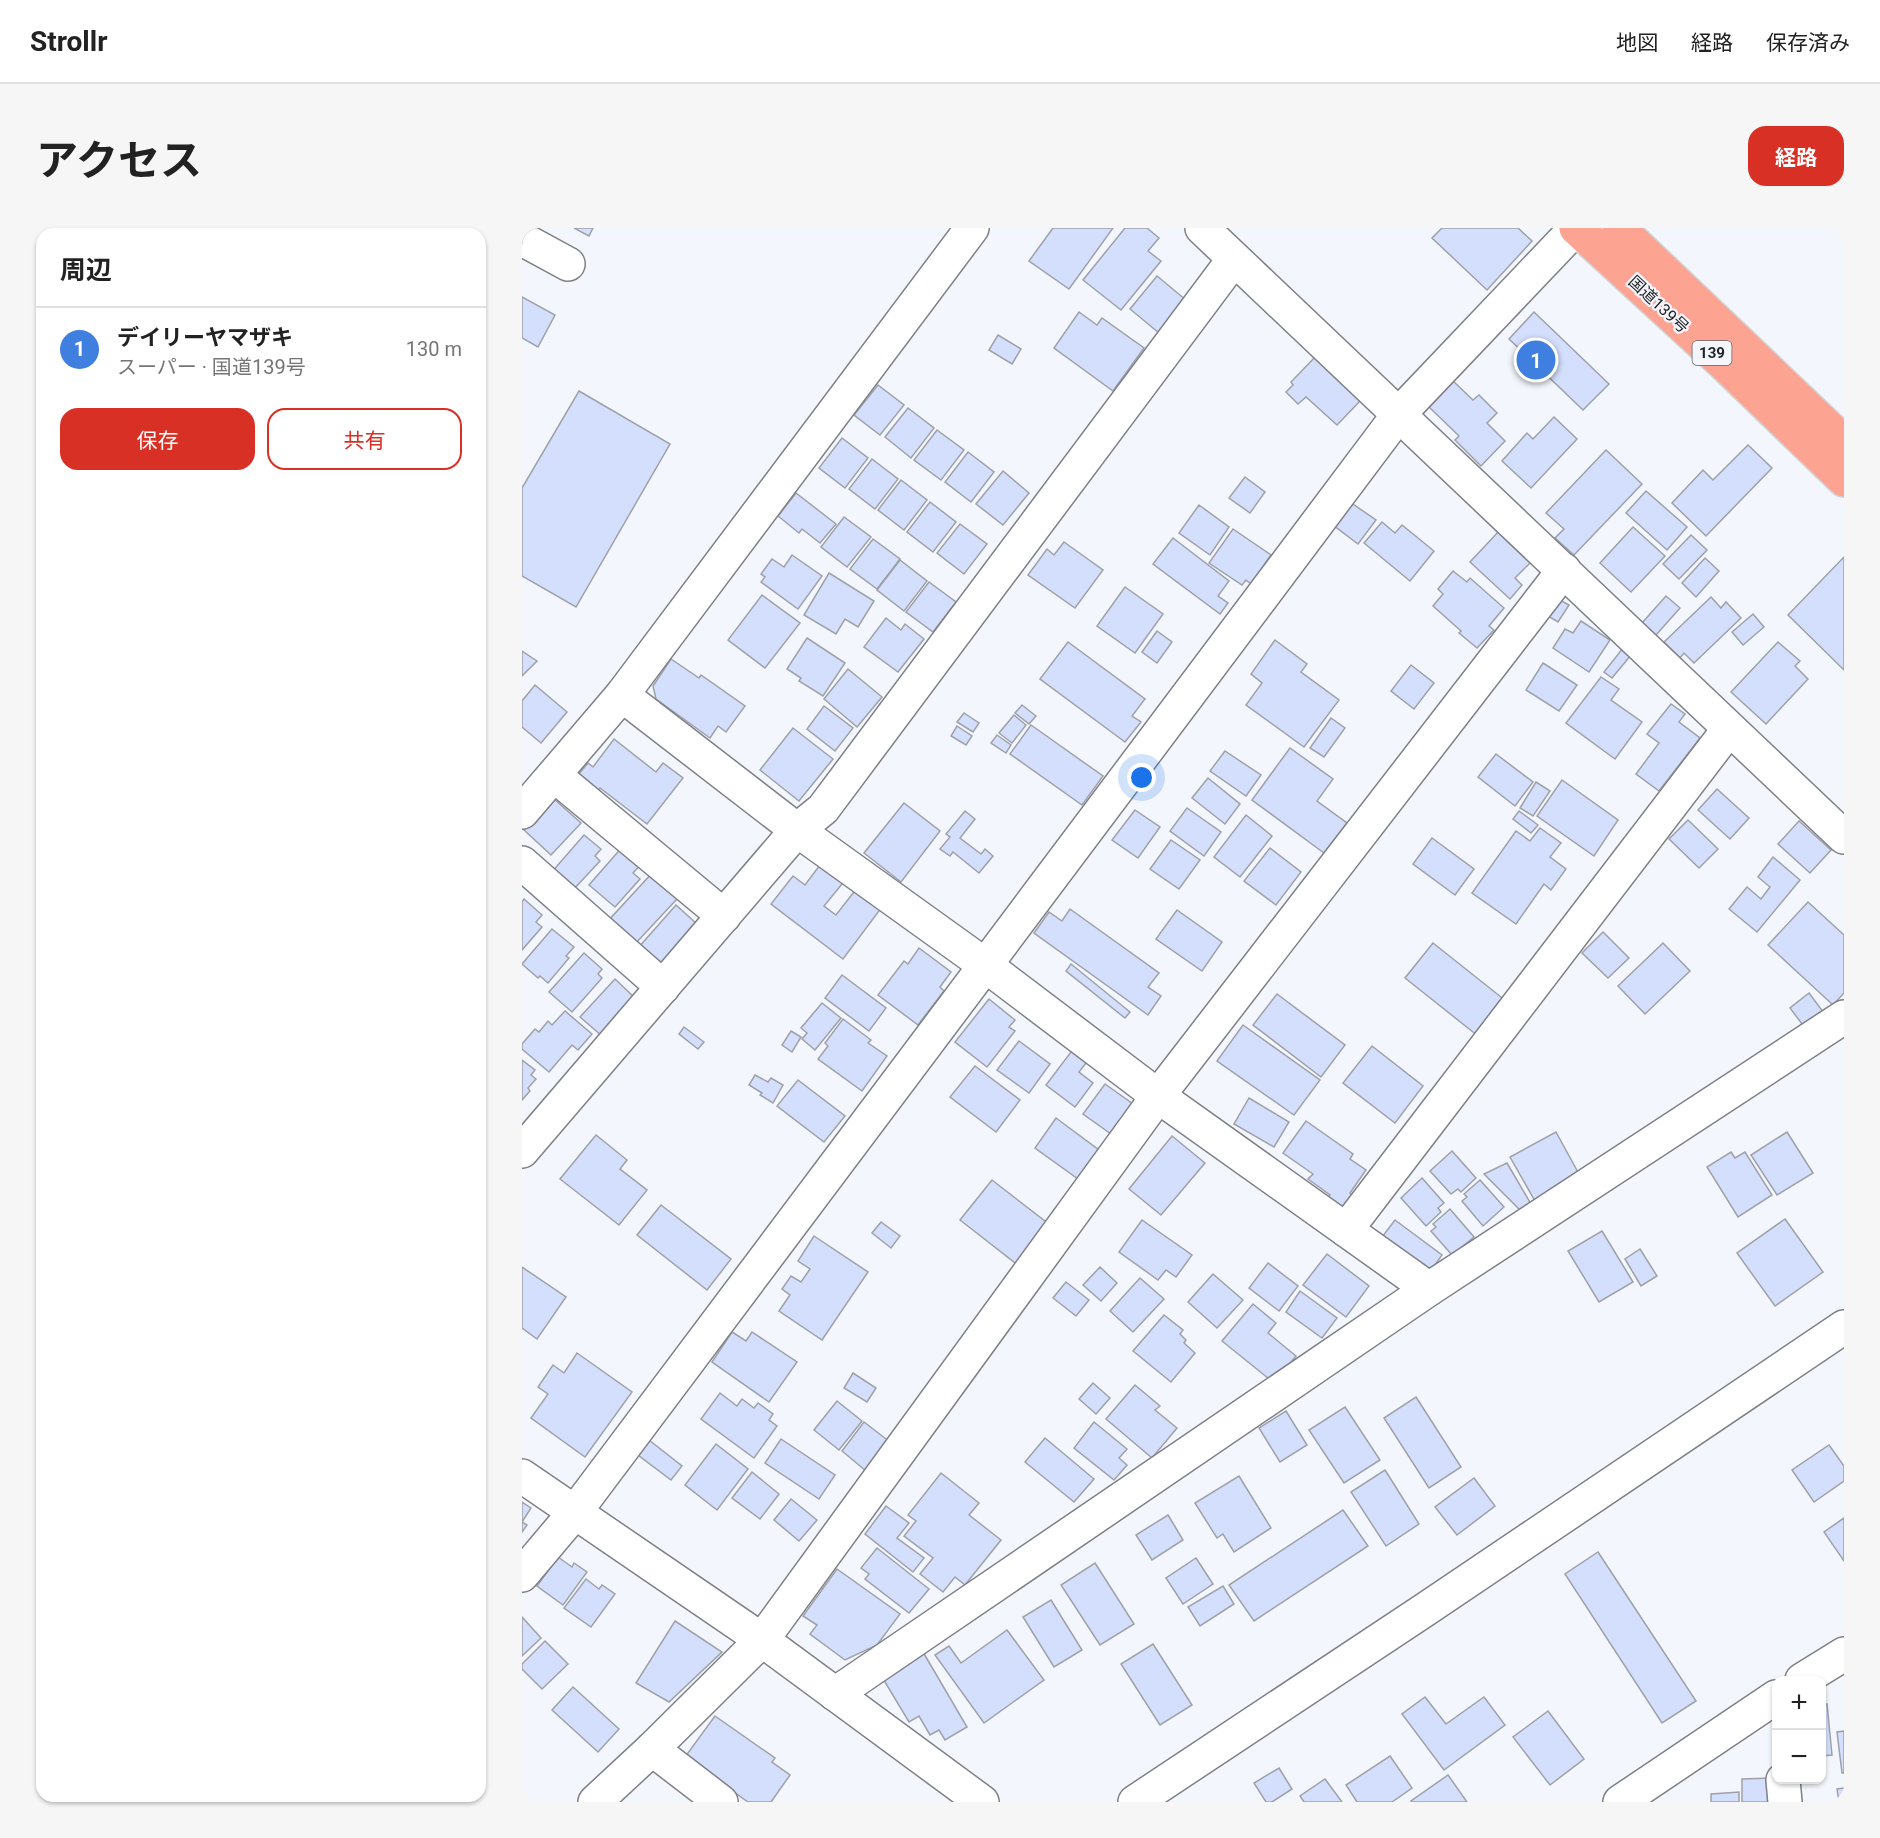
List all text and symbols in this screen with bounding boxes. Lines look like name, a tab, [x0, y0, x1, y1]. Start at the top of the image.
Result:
text: Strollr	[30, 25, 107, 58]
text: 地図	[1616, 31, 1658, 55]
text: 経路	[1691, 31, 1733, 55]
text: 保存済み	[1766, 31, 1850, 55]
button: 経路	[1748, 126, 1844, 186]
text: アクセス	[36, 136, 202, 185]
text: 周辺	[60, 255, 112, 285]
street label: 国道139号	[1625, 272, 1693, 337]
text: デイリーヤマザキ	[117, 325, 293, 350]
text: 1	[74, 337, 85, 361]
text: 130 m	[406, 337, 462, 361]
pin: 1	[1516, 338, 1556, 382]
road number: 139	[1692, 341, 1732, 365]
text: スーパー · 国道139号	[117, 355, 306, 379]
button: 保存	[60, 408, 255, 470]
button: 共有	[267, 408, 462, 470]
your location	[1127, 763, 1156, 792]
map controls	[1772, 1676, 1826, 1784]
button: +	[1772, 1676, 1826, 1730]
button: −	[1772, 1730, 1826, 1784]

